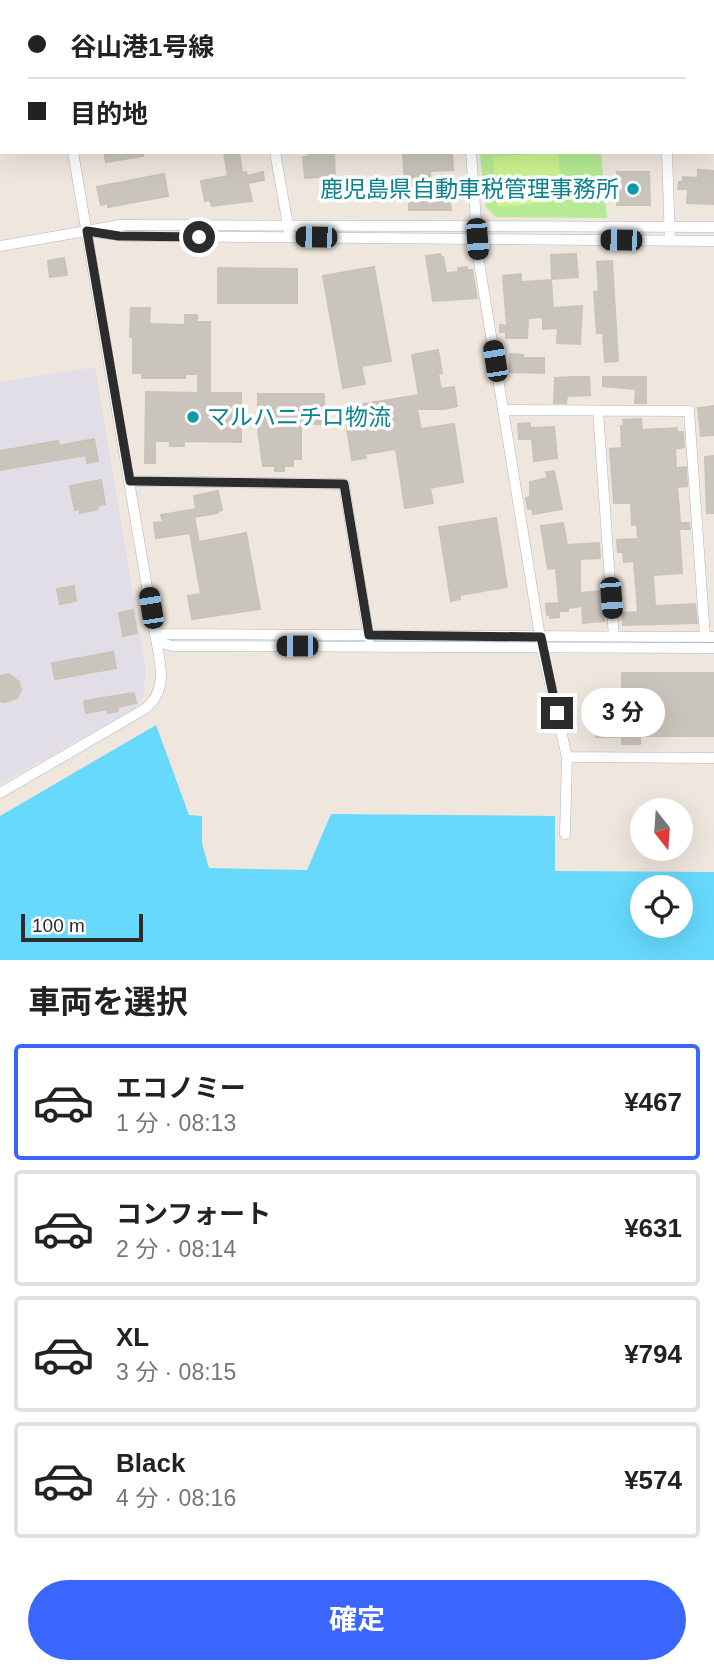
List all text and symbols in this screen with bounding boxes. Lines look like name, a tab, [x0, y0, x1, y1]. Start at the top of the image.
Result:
text: 谷山港1号線	[70, 32, 214, 62]
text: 目的地	[70, 99, 148, 129]
place label: 鹿児島県自動車税管理事務所	[320, 176, 619, 202]
marker: 鹿児島県自動車税管理事務所	[625, 181, 641, 197]
car	[466, 217, 489, 261]
route start	[183, 221, 215, 253]
car	[295, 226, 338, 248]
car	[600, 229, 643, 251]
car	[482, 339, 509, 383]
place label: マルハニチロ物流	[207, 404, 391, 430]
marker: マルハニチロ物流	[185, 409, 201, 425]
car	[600, 576, 623, 620]
car	[138, 586, 165, 630]
car	[277, 636, 319, 657]
callout: 3 分	[582, 688, 666, 738]
route end	[541, 697, 573, 729]
text: 3 分	[602, 699, 644, 725]
north arrow	[630, 798, 693, 861]
map controls	[630, 798, 693, 938]
button: locate	[630, 875, 693, 938]
scale bar	[21, 911, 144, 943]
text: 100 m	[32, 915, 85, 936]
text: 車両を選択	[28, 984, 188, 1020]
icon: car	[32, 1071, 95, 1134]
text: エコノミー	[116, 1073, 246, 1103]
text: ¥467	[624, 1087, 682, 1117]
text: 1 分 · 08:13	[116, 1110, 236, 1136]
icon: car	[32, 1197, 95, 1260]
text: コンフォート	[116, 1199, 271, 1229]
text: ¥631	[624, 1213, 682, 1243]
text: 2 分 · 08:14	[116, 1236, 236, 1262]
text: XL	[116, 1322, 149, 1352]
icon: car	[32, 1323, 95, 1386]
text: ¥794	[624, 1339, 682, 1369]
text: 3 分 · 08:15	[116, 1359, 236, 1385]
text: Black	[116, 1448, 185, 1478]
icon: car	[32, 1449, 95, 1512]
text: ¥574	[624, 1465, 682, 1495]
text: 4 分 · 08:16	[116, 1485, 236, 1511]
button: 確定	[28, 1580, 686, 1660]

